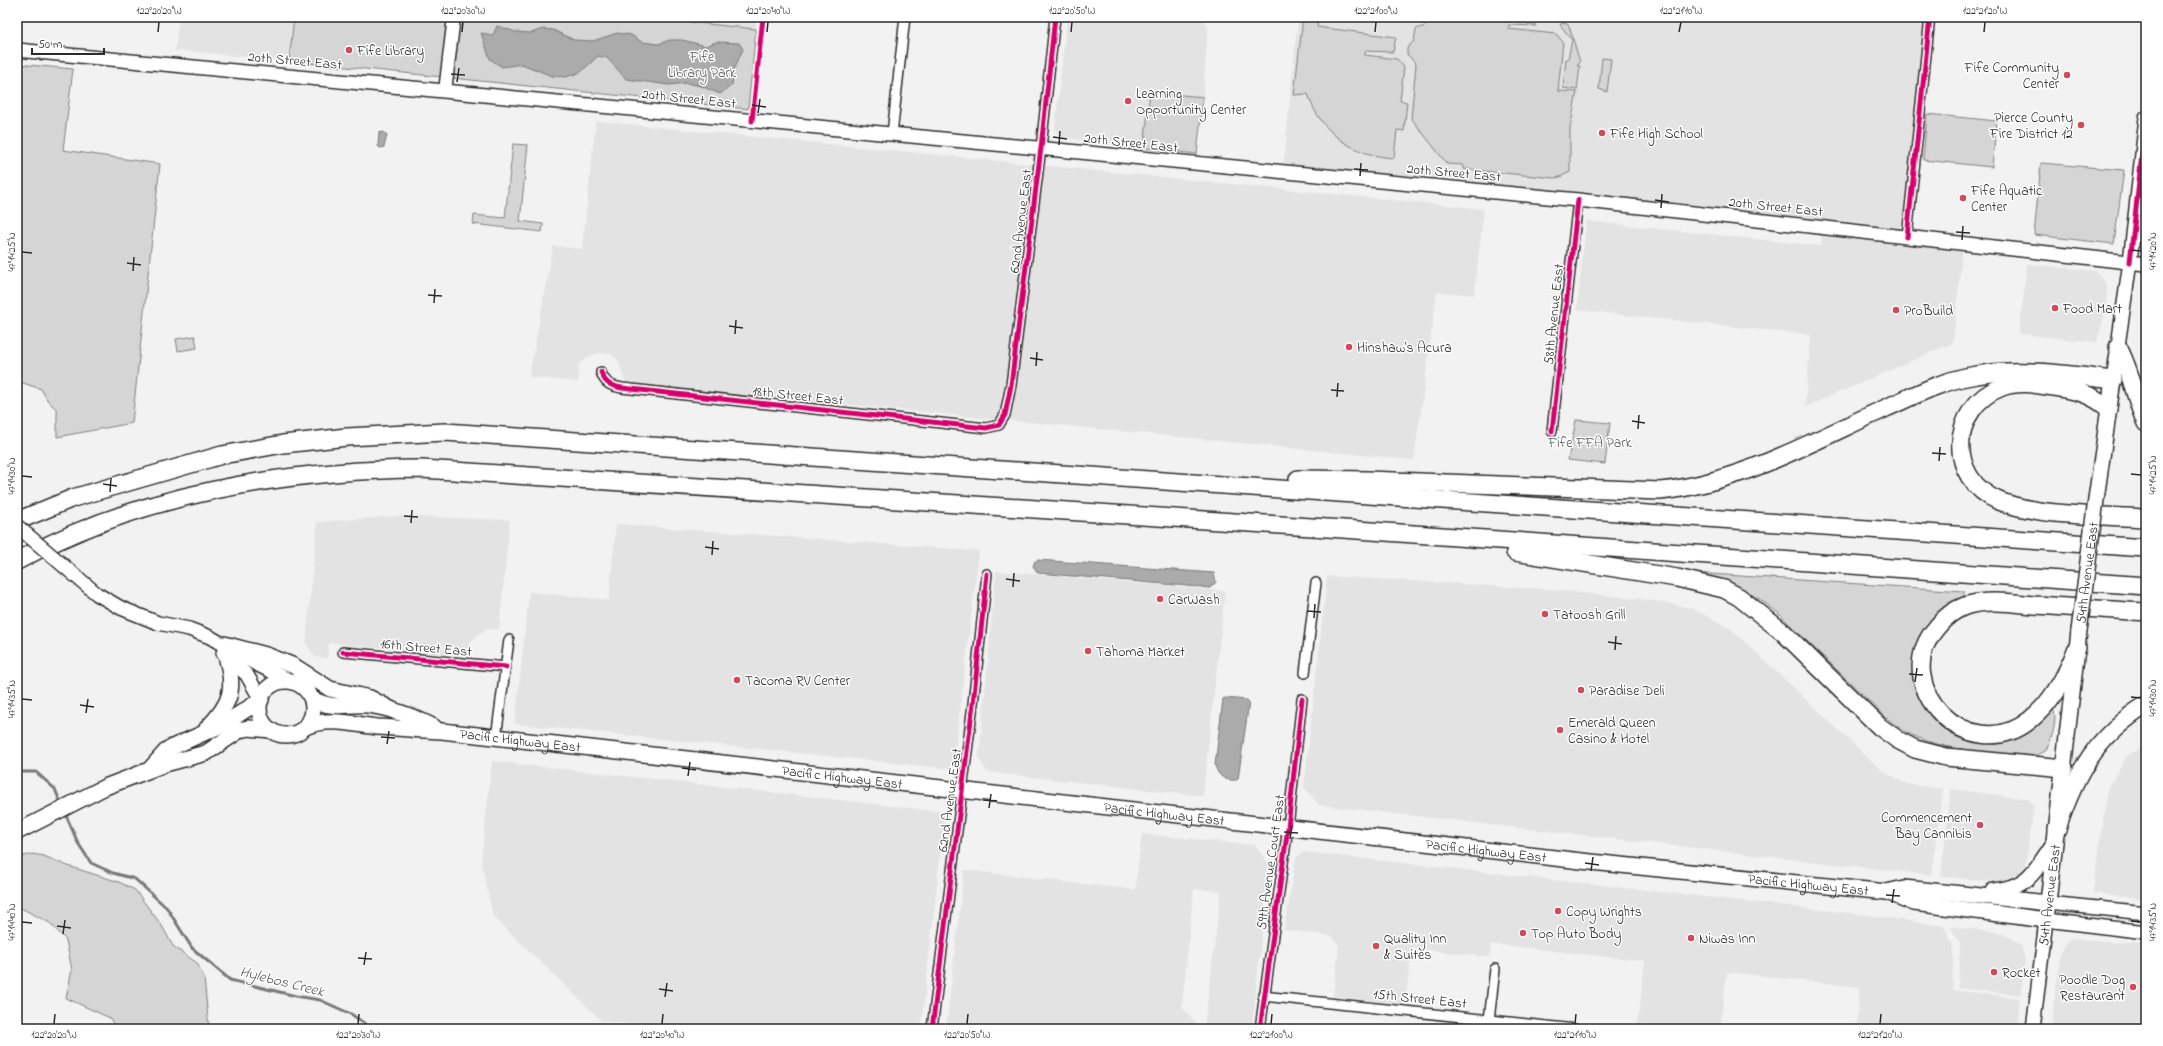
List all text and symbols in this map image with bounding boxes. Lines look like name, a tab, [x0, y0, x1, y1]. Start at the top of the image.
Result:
text: 122°20'20"W	[136, 4, 182, 19]
text: 122°20'30"W	[441, 4, 486, 19]
text: 122°20'40"W	[746, 4, 791, 19]
text: 122°20'50"W	[1049, 4, 1095, 19]
text: 122°21'00"W	[1354, 4, 1398, 19]
text: 122°21'10"W	[1660, 4, 1703, 19]
text: 122°21'20"W	[1963, 4, 2007, 19]
scale bar	[32, 30, 104, 56]
text: 50 m	[38, 36, 62, 54]
place label: Fife Library	[356, 41, 424, 63]
marker: Fife Library	[344, 45, 354, 55]
street label: 20th Street East	[247, 47, 343, 76]
park label: Fife Library Park	[668, 47, 737, 85]
place label: Fife Community Center	[1964, 58, 2060, 95]
marker: Fife Community Center	[2062, 70, 2072, 80]
street label: 20th Street East	[641, 84, 737, 115]
place label: Learning Opportunity Center	[1136, 84, 1247, 122]
marker: Learning Opportunity Center	[1123, 96, 1133, 106]
place label: Pierce County Fire District 12	[1989, 108, 2073, 145]
marker: Pierce County Fire District 12	[2076, 120, 2086, 130]
place label: Fife High School	[1609, 124, 1703, 146]
street label: 20th Street East	[1083, 128, 1179, 159]
marker: Fife High School	[1597, 128, 1607, 138]
street label: 20th Street East	[1406, 159, 1502, 188]
street label: 62nd Avenue East	[1005, 168, 1038, 274]
place label: Fife Aquatic Center	[1970, 181, 2043, 218]
street label: 20th Street East	[1728, 192, 1824, 223]
marker: Fife Aquatic Center	[1958, 193, 1968, 203]
text: 47°14'25"N	[5, 232, 20, 272]
text: 47°14'20"N	[2146, 232, 2161, 270]
street label: 58th Avenue East	[1539, 262, 1570, 366]
place label: Food Mart	[2062, 299, 2122, 320]
place label: ProBuild	[1904, 301, 1953, 322]
marker: Food Mart	[2050, 303, 2060, 313]
marker: ProBuild	[1891, 305, 1901, 315]
place label: Hinshaw's Acura	[1357, 338, 1452, 359]
marker: Hinshaw's Acura	[1344, 342, 1354, 352]
street label: 18th Street East	[751, 381, 845, 412]
park label: Fife FFA Park	[1547, 433, 1633, 454]
text: 47°14'25"N	[2146, 455, 2161, 495]
text: 47°14'30"N	[5, 457, 20, 494]
street label: 54th Avenue East	[2071, 520, 2105, 625]
place label: CarWash	[1168, 590, 1220, 611]
marker: CarWash	[1155, 594, 1165, 604]
place label: Tatoosh Grill	[1553, 605, 1625, 626]
marker: Tatoosh Grill	[1540, 609, 1550, 619]
street label: 16th Street East	[379, 634, 473, 663]
place label: Tahoma Market	[1096, 642, 1185, 663]
marker: Tahoma Market	[1083, 646, 1093, 656]
place label: Tacoma RV Center	[745, 671, 851, 692]
marker: Tacoma RV Center	[732, 675, 742, 685]
text: 47°14'30"N	[2146, 679, 2161, 716]
text: 47°14'35"N	[5, 680, 20, 718]
place label: Paradise Deli	[1589, 681, 1664, 702]
marker: Paradise Deli	[1576, 685, 1586, 695]
place label: Emerald Queen Casino & Hotel	[1568, 713, 1656, 750]
street label: Pacific Highway East	[459, 724, 582, 759]
marker: Emerald Queen Casino & Hotel	[1555, 725, 1565, 735]
street label: 62nd Avenue East	[933, 747, 968, 853]
street label: Pacific Highway East	[781, 761, 904, 796]
street label: 59th Avenue Court East	[1252, 793, 1291, 931]
street label: Pacific Highway East	[1103, 798, 1226, 832]
place label: Commencement Bay Cannibis	[1881, 808, 1972, 846]
marker: Commencement Bay Cannibis	[1975, 820, 1985, 830]
street label: Pacific Highway East	[1424, 834, 1548, 869]
street label: 54th Avenue East	[2034, 843, 2067, 947]
street label: Pacific Highway East	[1747, 869, 1870, 902]
place label: Copy Wrights	[1566, 902, 1642, 924]
text: 47°14'40"N	[5, 903, 20, 940]
text: 47°14'35"N	[2146, 903, 2161, 941]
marker: Copy Wrights	[1553, 906, 1563, 916]
place label: Top Auto Body	[1531, 924, 1622, 946]
marker: Top Auto Body	[1518, 928, 1528, 938]
place label: Quality Inn & Suites	[1384, 929, 1447, 966]
place label: Niwas Inn	[1699, 929, 1756, 950]
marker: Niwas Inn	[1686, 933, 1696, 943]
marker: Quality Inn & Suites	[1371, 941, 1381, 951]
water label: Hylebos Creek	[237, 961, 328, 1004]
place label: Rocket	[2002, 963, 2041, 984]
marker: Rocket	[1989, 967, 1999, 977]
place label: Poodle Dog Restaurant	[2059, 970, 2125, 1007]
marker: Poodle Dog Restaurant	[2128, 982, 2138, 992]
street label: 15th Street East	[1372, 984, 1468, 1015]
text: 122°20'20"W	[31, 1028, 77, 1043]
text: 122°20'30"W	[336, 1028, 381, 1043]
text: 122°20'40"W	[640, 1028, 685, 1043]
text: 122°20'50"W	[944, 1028, 990, 1043]
text: 122°21'00"W	[1249, 1028, 1293, 1043]
text: 122°21'10"W	[1554, 1028, 1597, 1043]
text: 122°21'20"W	[1858, 1028, 1902, 1043]

